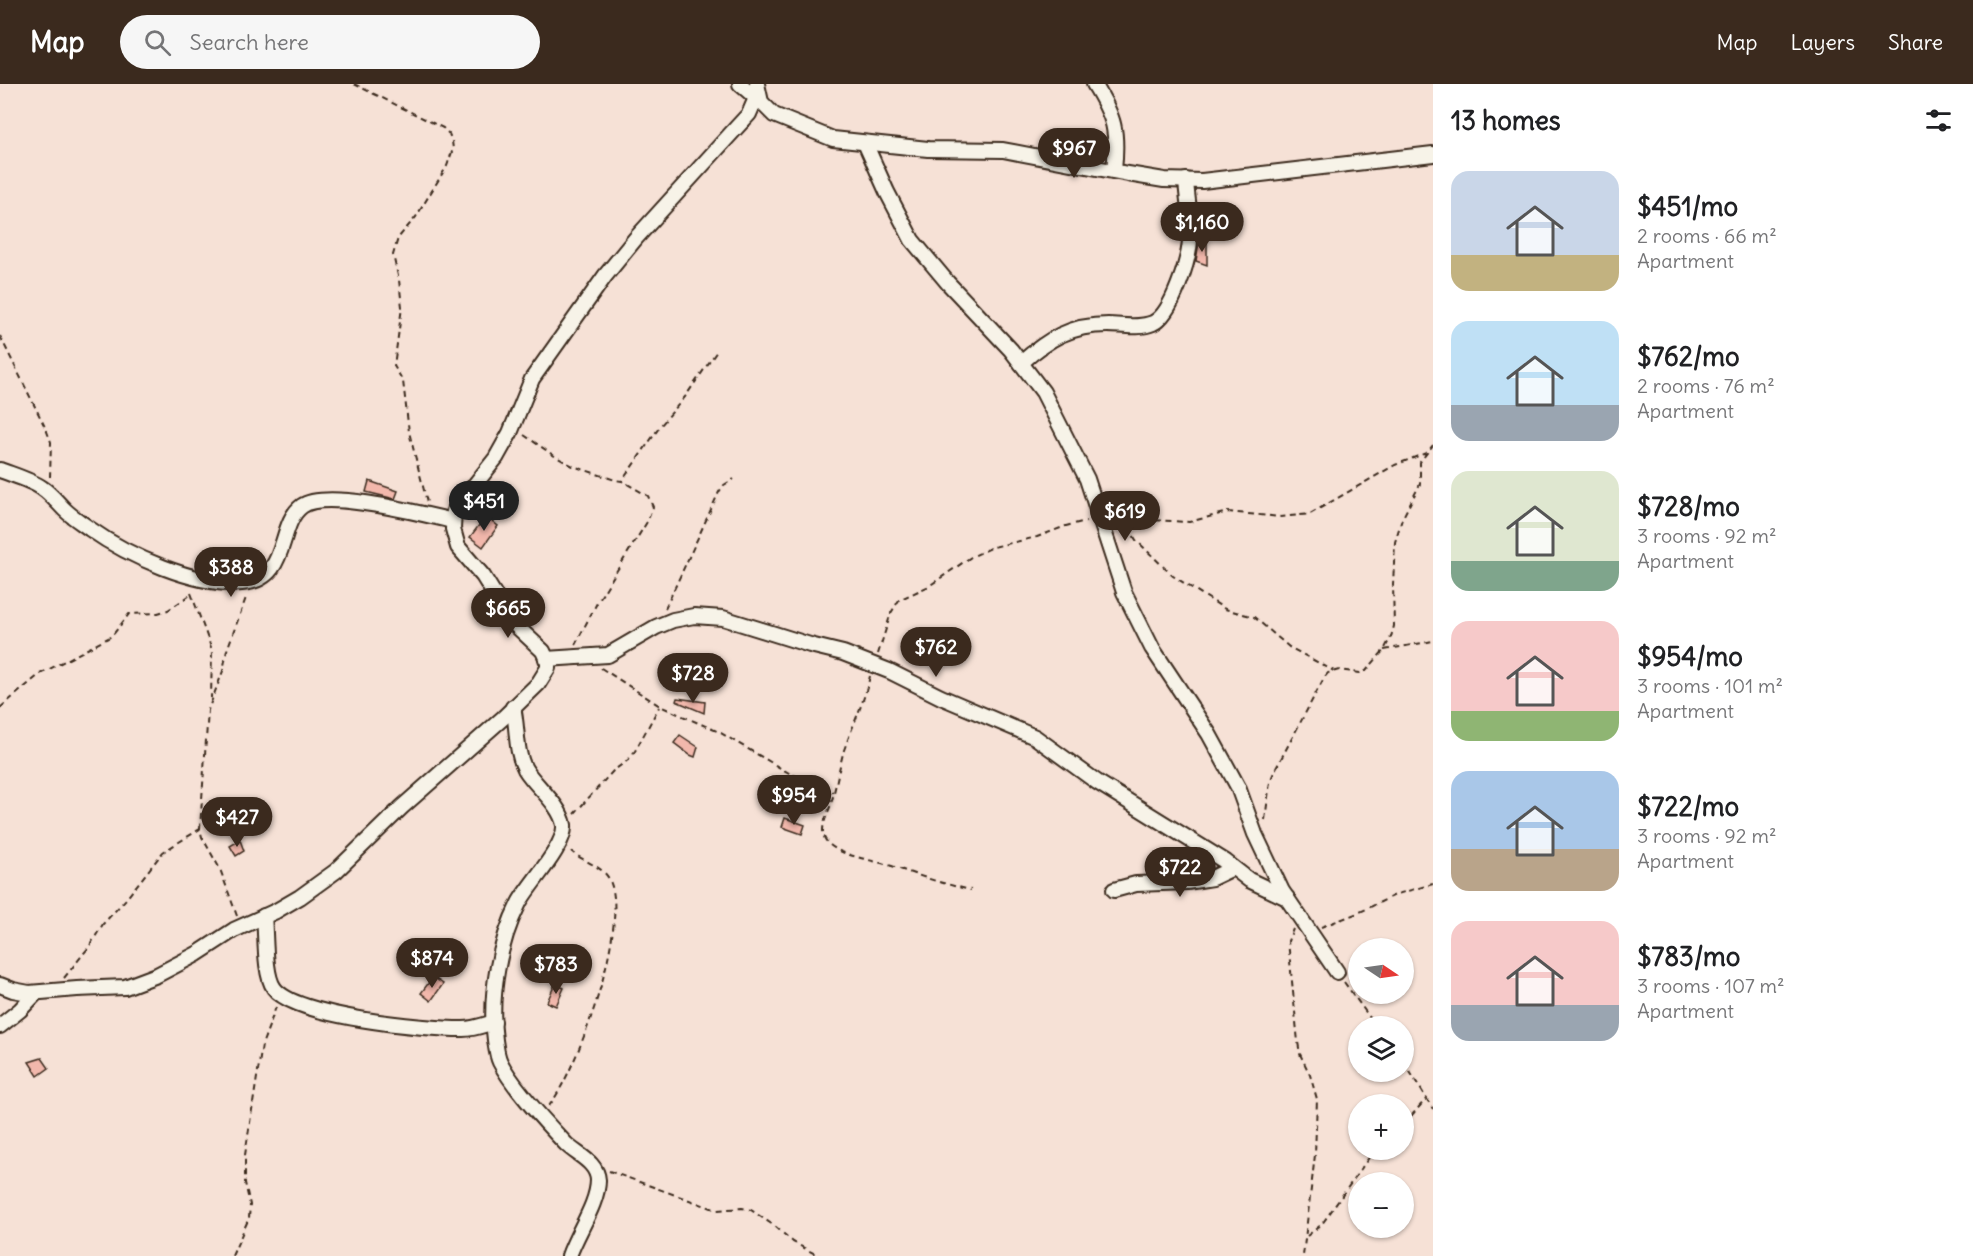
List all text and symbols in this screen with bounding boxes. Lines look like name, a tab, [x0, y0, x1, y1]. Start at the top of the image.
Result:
search box	[120, 15, 540, 69]
text: Map	[30, 24, 84, 60]
icon: search	[141, 26, 174, 59]
text: Search here	[189, 28, 309, 56]
text: Map	[1717, 29, 1757, 56]
text: Layers	[1790, 29, 1855, 56]
text: Share	[1888, 29, 1943, 56]
text: 13 homes	[1451, 104, 1561, 137]
icon: filters	[1922, 104, 1955, 137]
pin: $967	[1038, 128, 1110, 179]
text: $967	[1052, 135, 1096, 160]
text: $451/mo	[1637, 190, 1738, 223]
icon: home	[1499, 195, 1571, 267]
pin: $1,160	[1153, 202, 1251, 253]
text: $1,160	[1175, 209, 1229, 234]
text: 2 rooms · 66 m²	[1637, 223, 1777, 248]
text: Apartment	[1637, 248, 1734, 273]
text: $762/mo	[1637, 340, 1740, 373]
icon: home	[1499, 345, 1571, 417]
text: 2 rooms · 76 m²	[1637, 373, 1775, 398]
text: Apartment	[1637, 398, 1734, 423]
pin: $451	[448, 481, 520, 532]
text: $451	[463, 488, 505, 513]
text: $728/mo	[1637, 490, 1740, 523]
pin: $619	[1089, 491, 1161, 542]
icon: home	[1499, 495, 1571, 567]
text: $619	[1104, 498, 1146, 523]
text: 3 rooms · 92 m²	[1637, 523, 1776, 548]
pin: $388	[195, 547, 267, 598]
text: Apartment	[1637, 548, 1734, 573]
text: $388	[208, 554, 254, 579]
pin: $665	[472, 588, 544, 639]
text: $665	[485, 595, 531, 620]
pin: $762	[900, 627, 972, 678]
text: $762	[914, 634, 958, 659]
text: $954/mo	[1637, 640, 1743, 673]
icon: home	[1499, 645, 1571, 717]
pin: $728	[657, 653, 729, 704]
text: $728	[671, 660, 715, 685]
text: 3 rooms · 101 m²	[1637, 673, 1783, 698]
text: Apartment	[1637, 698, 1734, 723]
pin: $954	[758, 775, 830, 826]
text: $954	[771, 782, 817, 807]
text: $722/mo	[1637, 790, 1739, 823]
icon: home	[1499, 795, 1571, 867]
pin: $427	[201, 797, 273, 848]
text: $427	[215, 804, 259, 829]
text: 3 rooms · 92 m²	[1637, 823, 1776, 848]
pin: $722	[1144, 847, 1216, 898]
text: Apartment	[1637, 848, 1734, 873]
text: $722	[1159, 854, 1201, 879]
pin: $874	[396, 938, 468, 989]
north arrow	[1348, 938, 1414, 1004]
map controls	[1348, 938, 1414, 1238]
text: $783/mo	[1637, 940, 1740, 973]
pin: $783	[520, 944, 592, 995]
text: $874	[410, 945, 454, 970]
icon: home	[1499, 945, 1571, 1017]
text: $783	[534, 951, 578, 976]
text: 3 rooms · 107 m²	[1637, 973, 1785, 998]
text: Apartment	[1637, 998, 1734, 1023]
button: layers	[1348, 1016, 1414, 1082]
button: +	[1348, 1094, 1414, 1160]
button: −	[1348, 1172, 1414, 1238]

